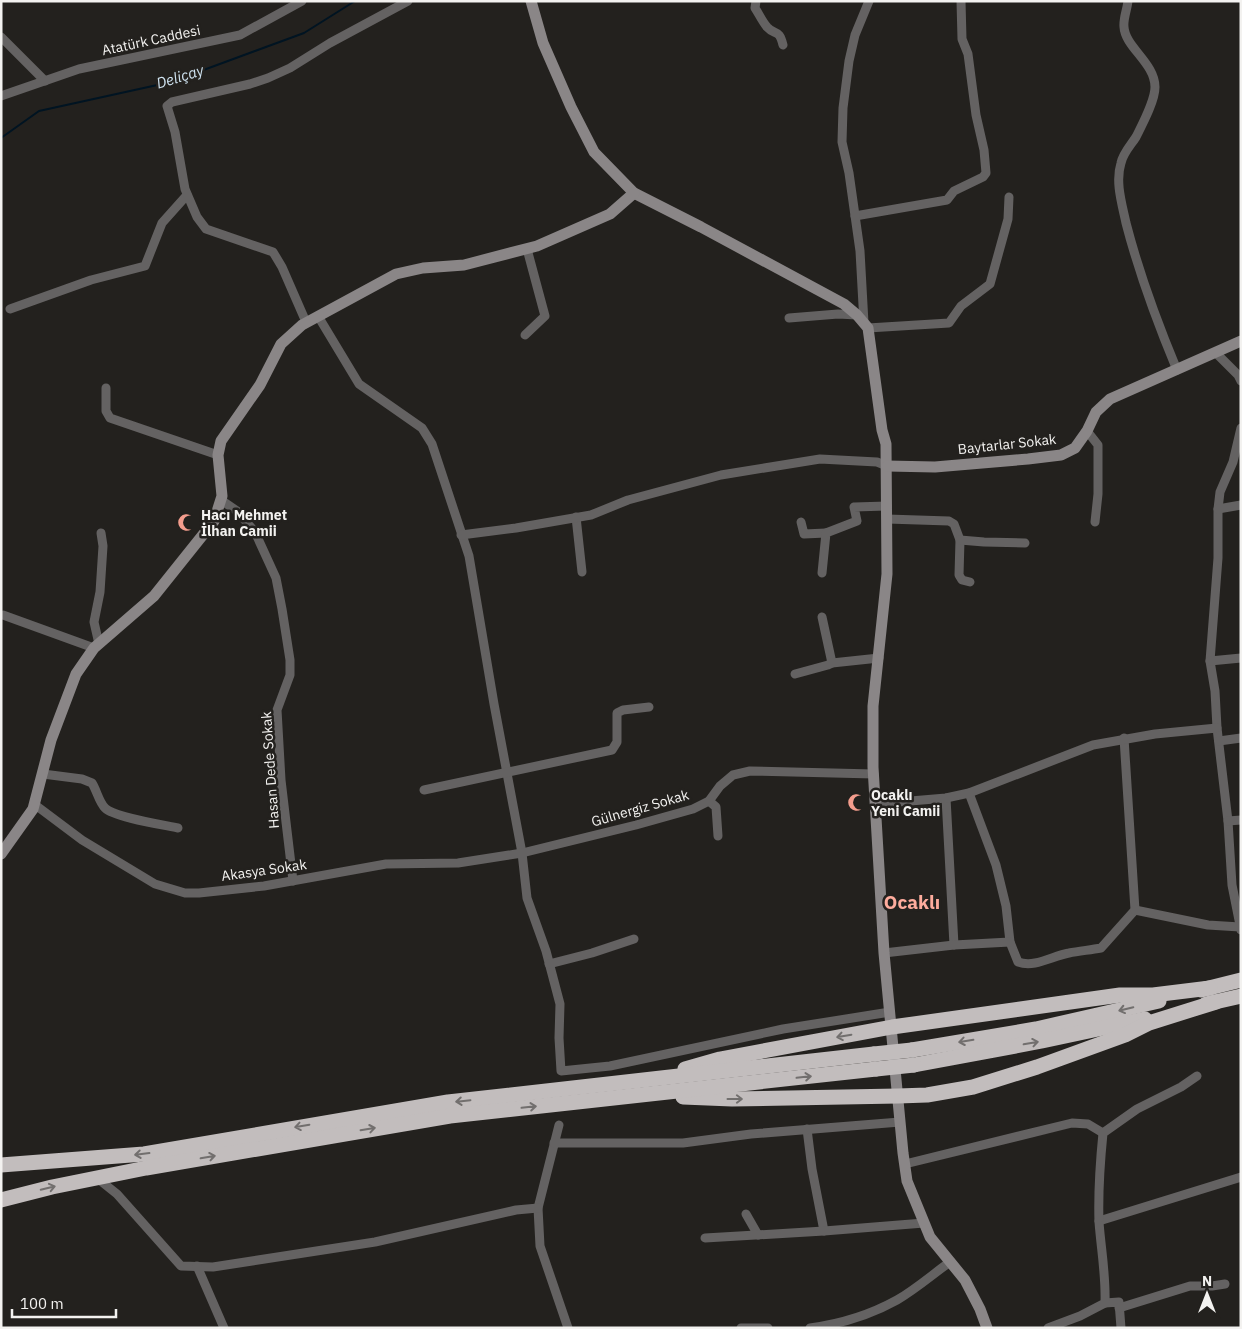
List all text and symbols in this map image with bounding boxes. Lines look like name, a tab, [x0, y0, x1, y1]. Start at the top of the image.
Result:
street label: Atatürk Caddesi	[100, 21, 202, 59]
water label: Deliçay	[154, 60, 207, 93]
street label: Baytarlar Sokak	[957, 430, 1058, 458]
place label: Hacı Mehmet İlhan Camii	[201, 506, 287, 540]
mosque icon: Hacı Mehmet İlhan Camii	[177, 513, 197, 533]
street label: Hasan Dede Sokak	[257, 710, 283, 829]
street label: Gülnergiz Sokak	[589, 785, 692, 831]
place label: Ocaklı Yeni Camii	[871, 786, 940, 820]
mosque icon: Ocaklı Yeni Camii	[847, 793, 867, 813]
street label: Akasya Sokak	[220, 855, 308, 885]
district label: Ocaklı	[884, 890, 940, 914]
one-way arrow	[1118, 1005, 1134, 1014]
one-way arrow	[836, 1032, 852, 1042]
one-way arrow	[959, 1036, 975, 1046]
one-way arrow	[1022, 1038, 1038, 1048]
one-way arrow	[796, 1072, 812, 1082]
one-way arrow	[726, 1094, 743, 1104]
one-way arrow	[455, 1096, 471, 1106]
one-way arrow	[521, 1102, 537, 1112]
one-way arrow	[295, 1122, 311, 1132]
one-way arrow	[360, 1124, 376, 1134]
one-way arrow	[134, 1149, 150, 1159]
one-way arrow	[199, 1151, 215, 1161]
one-way arrow	[40, 1183, 56, 1192]
north arrow	[1182, 1269, 1232, 1319]
text: N	[1202, 1272, 1212, 1290]
scale bar	[12, 1286, 116, 1318]
text: 100 m	[20, 1294, 64, 1313]

